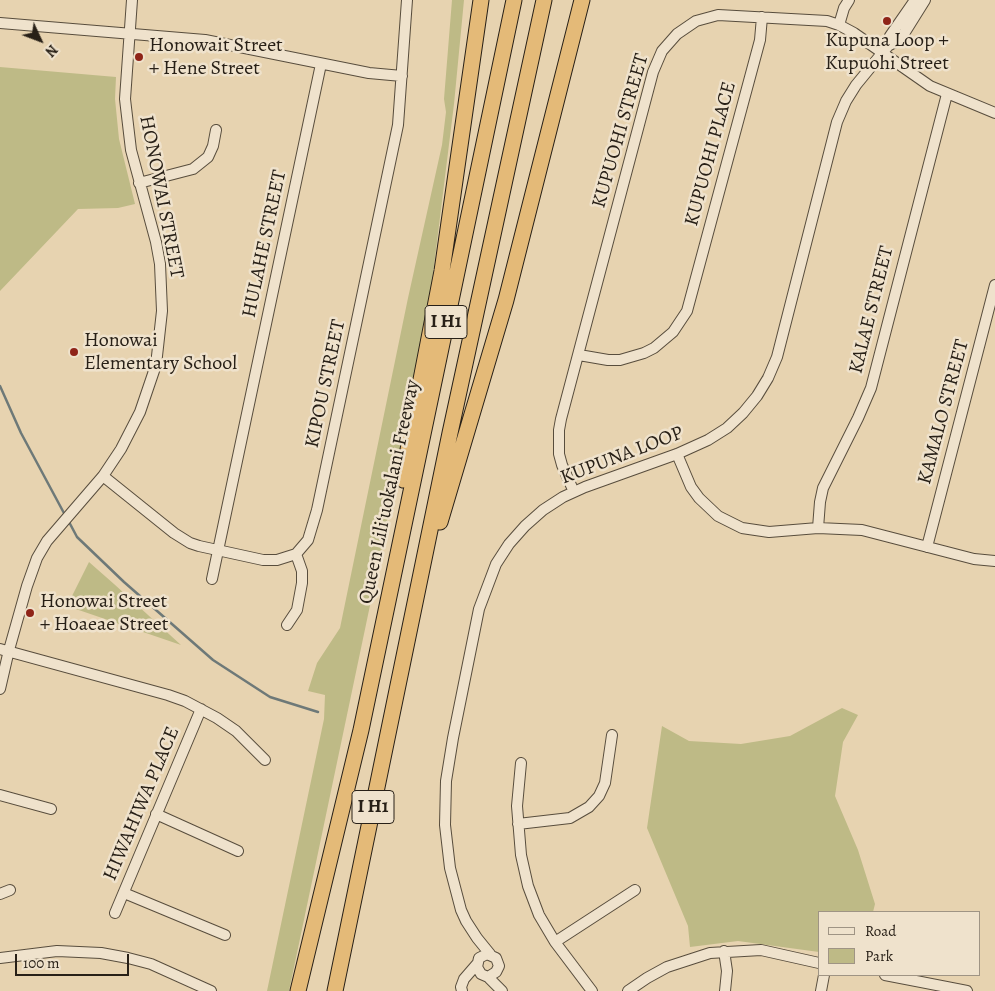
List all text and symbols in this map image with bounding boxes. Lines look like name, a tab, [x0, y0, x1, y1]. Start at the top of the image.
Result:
north arrow	[15, 15, 65, 65]
marker: Kupuna Loop + Kupuohi Street	[881, 15, 893, 27]
place label: Kupuna Loop + Kupuohi Street	[825, 29, 949, 76]
place label: Honowait Street + Hene Street	[149, 34, 283, 81]
text: N	[41, 40, 62, 61]
marker: Honowait Street + Hene Street	[133, 51, 145, 63]
street label: KUPUOHI STREET	[588, 51, 654, 211]
street label: KUPUOHI PLACE	[680, 79, 742, 229]
street label: HONOWAI STREET	[133, 113, 189, 281]
street label: HULAHE STREET	[238, 168, 292, 320]
street label: KALAE STREET	[845, 244, 899, 376]
road number: I H1	[425, 306, 467, 338]
street label: KIPOU STREET	[301, 318, 351, 450]
place label: Honowai Elementary School	[84, 329, 237, 376]
street label: KAMALO STREET	[913, 337, 975, 487]
marker: Honowai Elementary School	[68, 346, 80, 358]
street label: Queen Liliʻuokalani Freeway	[354, 378, 426, 606]
street label: KUPUNA LOOP	[557, 422, 687, 490]
place label: Honowai Street + Hoaeae Street	[40, 590, 168, 637]
marker: Honowai Street + Hoaeae Street	[24, 607, 36, 619]
street label: HIWAHIWA PLACE	[99, 723, 185, 885]
road number: I H1	[352, 790, 394, 824]
legend	[818, 911, 980, 976]
text: Road	[865, 921, 896, 941]
scale bar	[18, 944, 131, 976]
text: Park	[865, 946, 893, 966]
text: 100 m	[23, 953, 60, 973]

